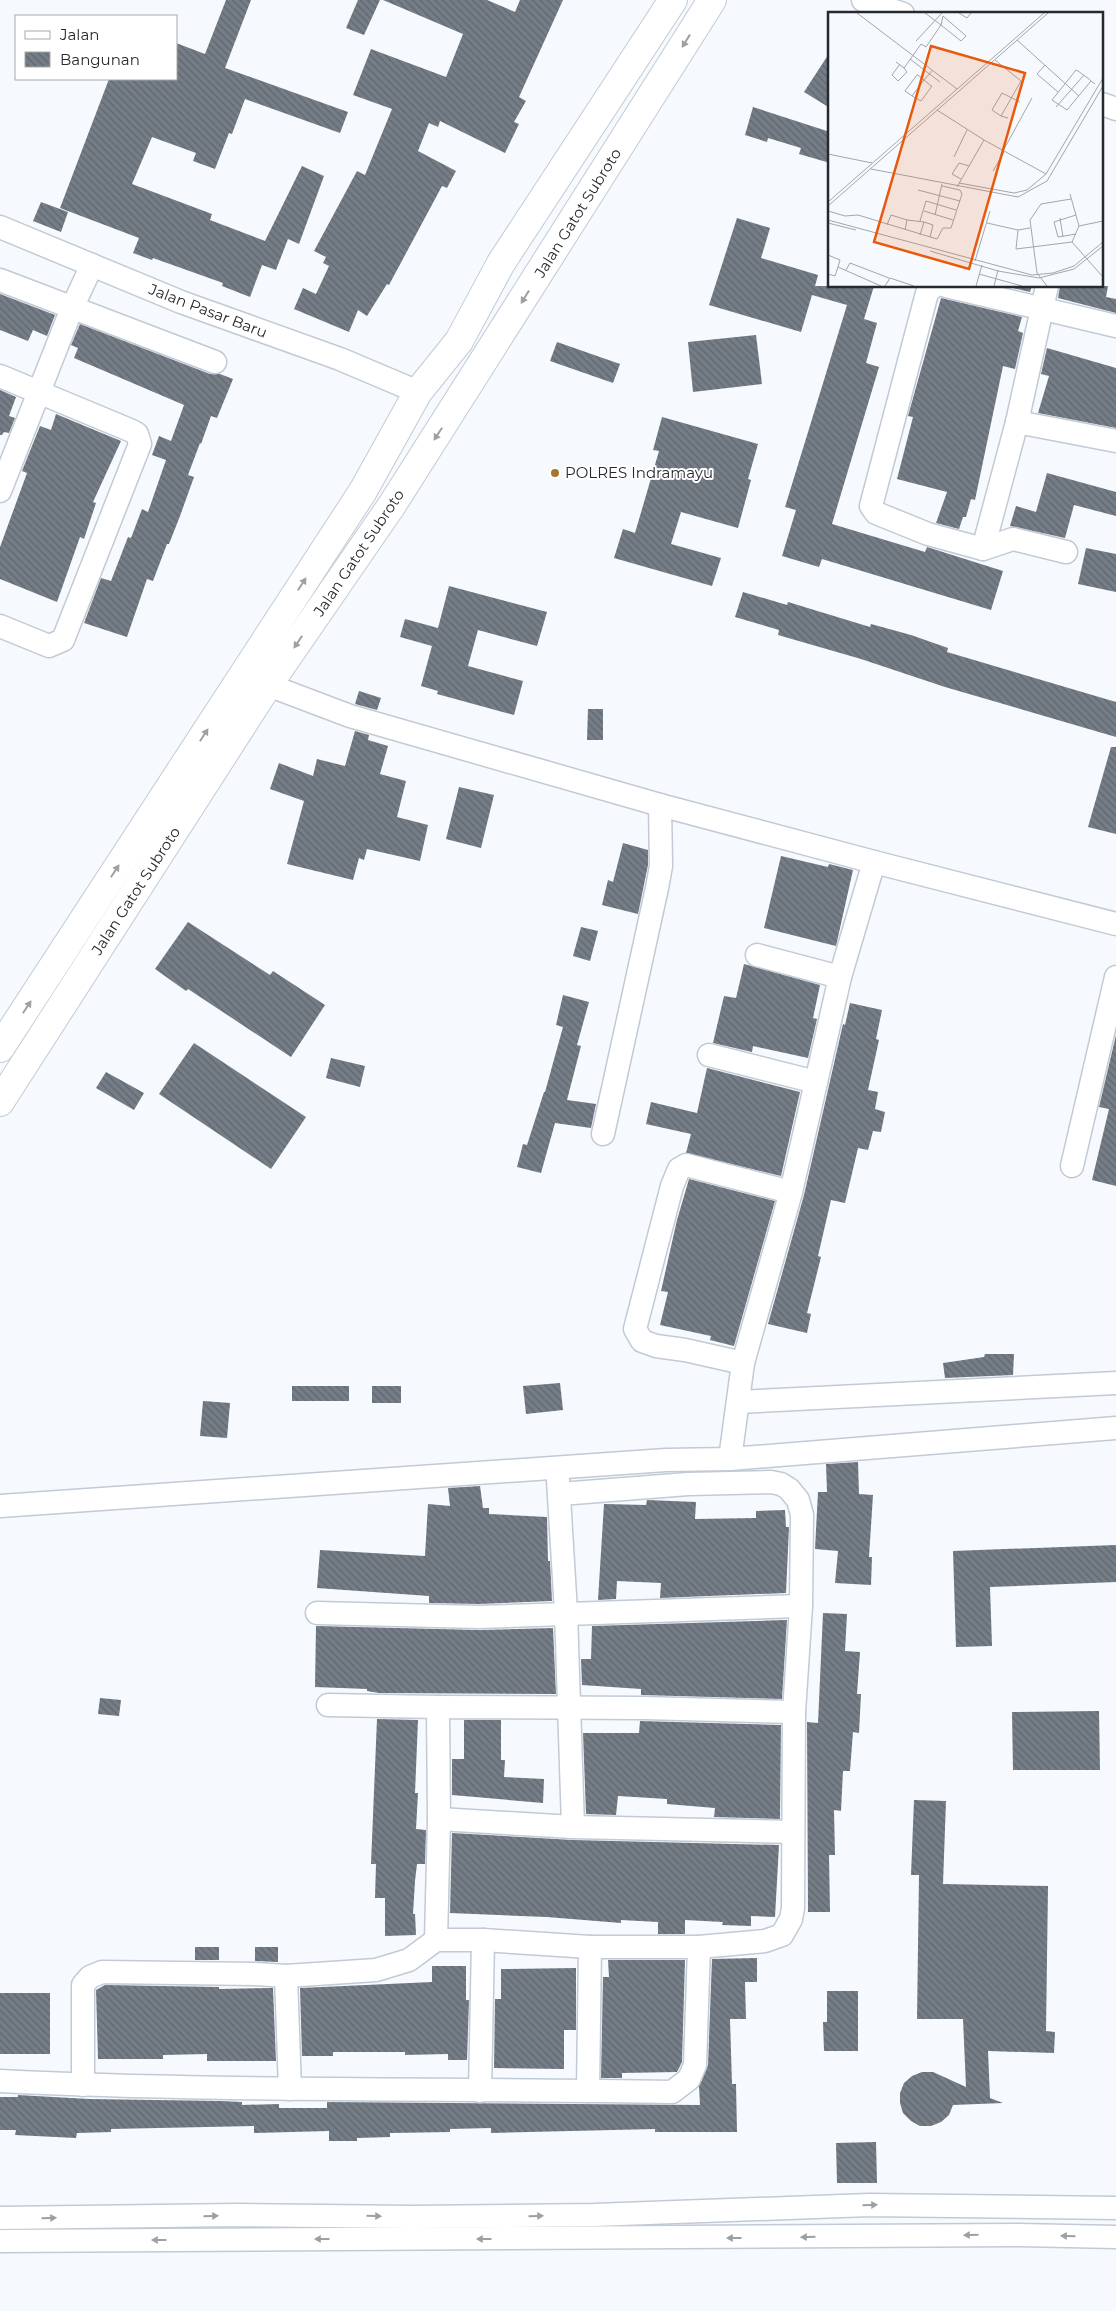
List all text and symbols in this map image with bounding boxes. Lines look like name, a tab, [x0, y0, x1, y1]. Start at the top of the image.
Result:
inset map	[828, 12, 1104, 288]
legend	[15, 15, 178, 80]
text: Jalan	[59, 25, 99, 44]
one-way arrow	[682, 35, 691, 48]
text: Bangunan	[60, 50, 140, 69]
street label: Jalan Gatot Subroto	[530, 145, 625, 282]
street label: Jalan Pasar Baru	[145, 279, 270, 342]
one-way arrow	[520, 291, 530, 304]
one-way arrow	[433, 428, 442, 441]
place label: POLRES Indramayu	[565, 463, 713, 482]
marker: POLRES Indramayu	[549, 467, 561, 479]
street label: Jalan Gatot Subroto	[309, 486, 408, 621]
one-way arrow	[297, 577, 307, 590]
one-way arrow	[293, 635, 303, 648]
one-way arrow	[199, 728, 209, 741]
street label: Jalan Gatot Subroto	[87, 823, 184, 959]
one-way arrow	[111, 864, 120, 877]
one-way arrow	[22, 1000, 31, 1014]
one-way arrow	[862, 2201, 878, 2209]
one-way arrow	[203, 2211, 219, 2219]
one-way arrow	[528, 2212, 544, 2220]
one-way arrow	[366, 2213, 382, 2221]
one-way arrow	[41, 2214, 57, 2222]
one-way arrow	[962, 2231, 978, 2239]
one-way arrow	[1059, 2232, 1075, 2240]
one-way arrow	[800, 2233, 816, 2241]
one-way arrow	[726, 2234, 742, 2242]
one-way arrow	[313, 2235, 329, 2243]
one-way arrow	[476, 2235, 492, 2243]
one-way arrow	[151, 2236, 167, 2244]

